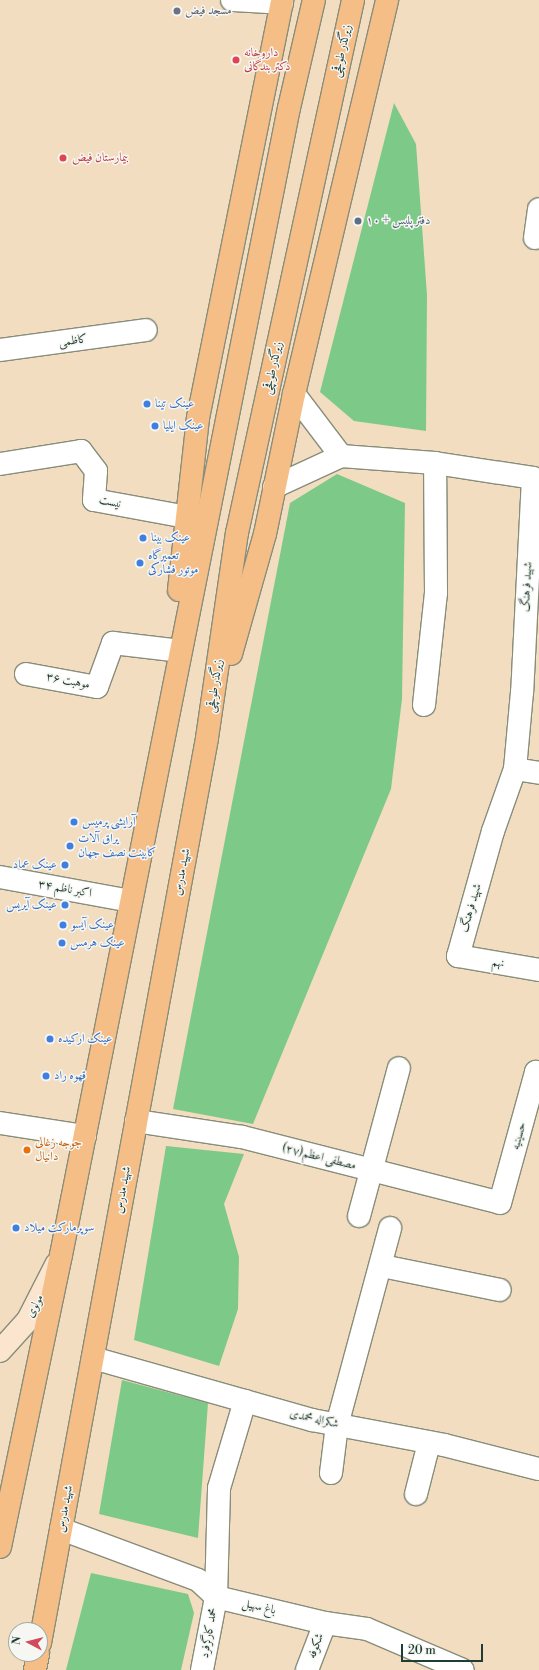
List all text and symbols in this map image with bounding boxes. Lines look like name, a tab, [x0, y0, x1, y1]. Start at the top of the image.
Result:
place label: مسجد فیض	[185, 4, 232, 18]
marker: مسجد فیض	[172, 6, 182, 16]
street label: زیرگذر طوقچی	[329, 23, 355, 79]
place label: داروخانه دکتر بندگانی	[244, 46, 290, 74]
marker: داروخانه دکتر بندگانی	[231, 55, 241, 65]
place label: بیمارستان فیض	[72, 151, 128, 165]
marker: بیمارستان فیض	[57, 152, 69, 164]
place label: دفتر پلیس + ۱۰	[366, 214, 430, 228]
marker: دفتر پلیس + ۱۰	[353, 216, 363, 226]
street label: کاظمی	[58, 332, 88, 350]
street label: زیرگذر طوقچی	[260, 340, 286, 396]
place label: عینک تینا	[155, 397, 194, 411]
marker: عینک تینا	[142, 399, 152, 409]
place label: عینک ایلیا	[163, 419, 204, 433]
marker: عینک ایلیا	[150, 421, 160, 431]
street label: نیست	[97, 492, 123, 512]
place label: عینک بینا	[151, 531, 190, 545]
marker: عینک بینا	[138, 533, 148, 543]
place label: تعمیرگاه موتور فشارکی	[148, 549, 198, 577]
marker: تعمیرگاه موتور فشارکی	[135, 558, 145, 568]
street label: شهید فرهنگ	[518, 562, 536, 612]
street label: زیرگذر طوقچی	[204, 658, 226, 714]
street label: ۳۶ موهبت	[45, 670, 91, 692]
place label: آرایشی پرمیس	[82, 815, 136, 829]
marker: آرایشی پرمیس	[69, 817, 79, 827]
place label: یراق آلات کابینت نصف جهان	[78, 832, 157, 860]
marker: یراق آلات کابینت نصف جهان	[65, 841, 75, 851]
street label: شهید مدرس	[170, 847, 194, 897]
place label: عینک عماد	[13, 858, 57, 872]
marker: عینک عماد	[60, 860, 70, 870]
street label: ۳۴ اکبر ناظم	[37, 877, 93, 901]
street label: شهید فرهنگ	[457, 882, 485, 934]
place label: عینک آیریس	[6, 898, 57, 912]
marker: عینک آیریس	[60, 900, 70, 910]
place label: عینک آیسو	[71, 918, 114, 932]
marker: عینک آیسو	[58, 920, 68, 930]
place label: عینک هرمس	[70, 936, 125, 950]
marker: عینک هرمس	[57, 938, 67, 948]
street label: نهم	[491, 955, 505, 971]
place label: عینک ارکیده	[58, 1032, 112, 1046]
marker: عینک ارکیده	[45, 1034, 55, 1044]
place label: قهوه راد	[54, 1069, 86, 1083]
marker: قهوه راد	[41, 1071, 51, 1081]
street label: حسینیه	[508, 1121, 530, 1151]
place label: جوجه زغالی دانیال	[35, 1136, 82, 1164]
street label: مصطفی اعظم(۲۷)	[280, 1141, 358, 1173]
marker: جوجه زغالی دانیال	[22, 1145, 32, 1155]
street label: شهید مدرس	[112, 1165, 134, 1215]
place label: سوپرمارکت میلاد	[24, 1221, 94, 1235]
marker: سوپرمارکت میلاد	[11, 1223, 21, 1233]
street label: مولوی	[23, 1292, 47, 1320]
street label: شکراله محمدی	[288, 1406, 340, 1432]
street label: شهید مدرس	[54, 1484, 76, 1534]
street label: باغ سهیل	[241, 1596, 277, 1618]
street label: محمد کارگرفرد	[198, 1607, 220, 1659]
north arrow	[8, 1622, 48, 1662]
street label: شکوفه	[305, 1631, 327, 1661]
text: N	[10, 1635, 25, 1646]
scale bar	[403, 1636, 485, 1662]
text: 20 m	[408, 1643, 436, 1658]

